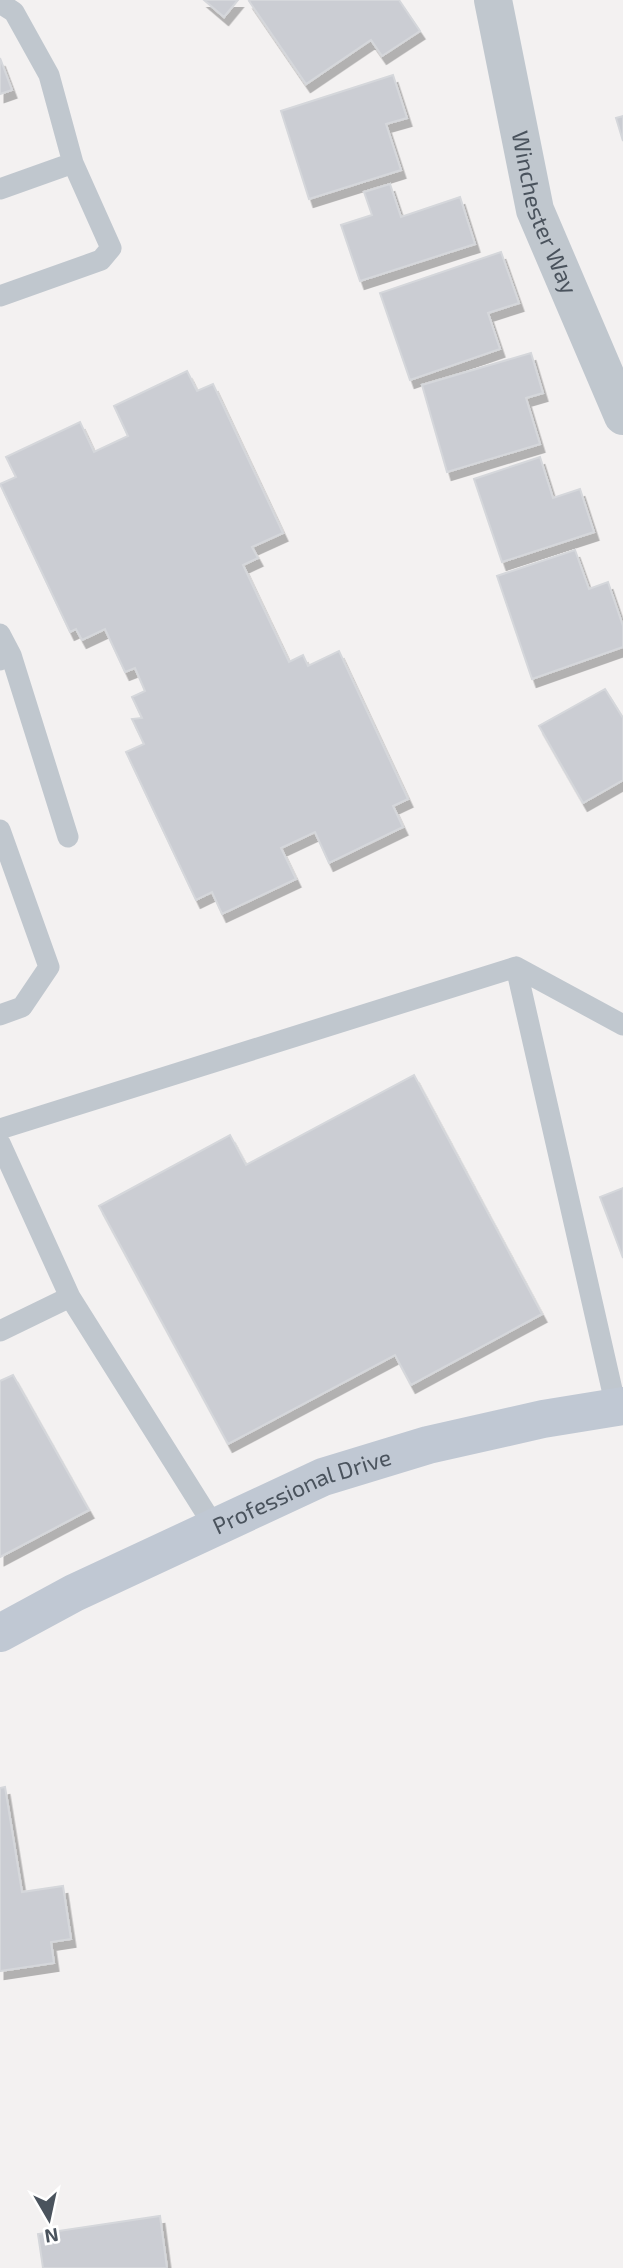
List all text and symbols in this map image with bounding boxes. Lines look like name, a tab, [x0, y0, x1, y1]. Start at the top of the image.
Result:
street label: Winchester Way	[506, 128, 584, 298]
street label: Professional Drive	[208, 1442, 394, 1540]
north arrow	[14, 2184, 84, 2254]
text: N	[43, 2224, 60, 2249]

